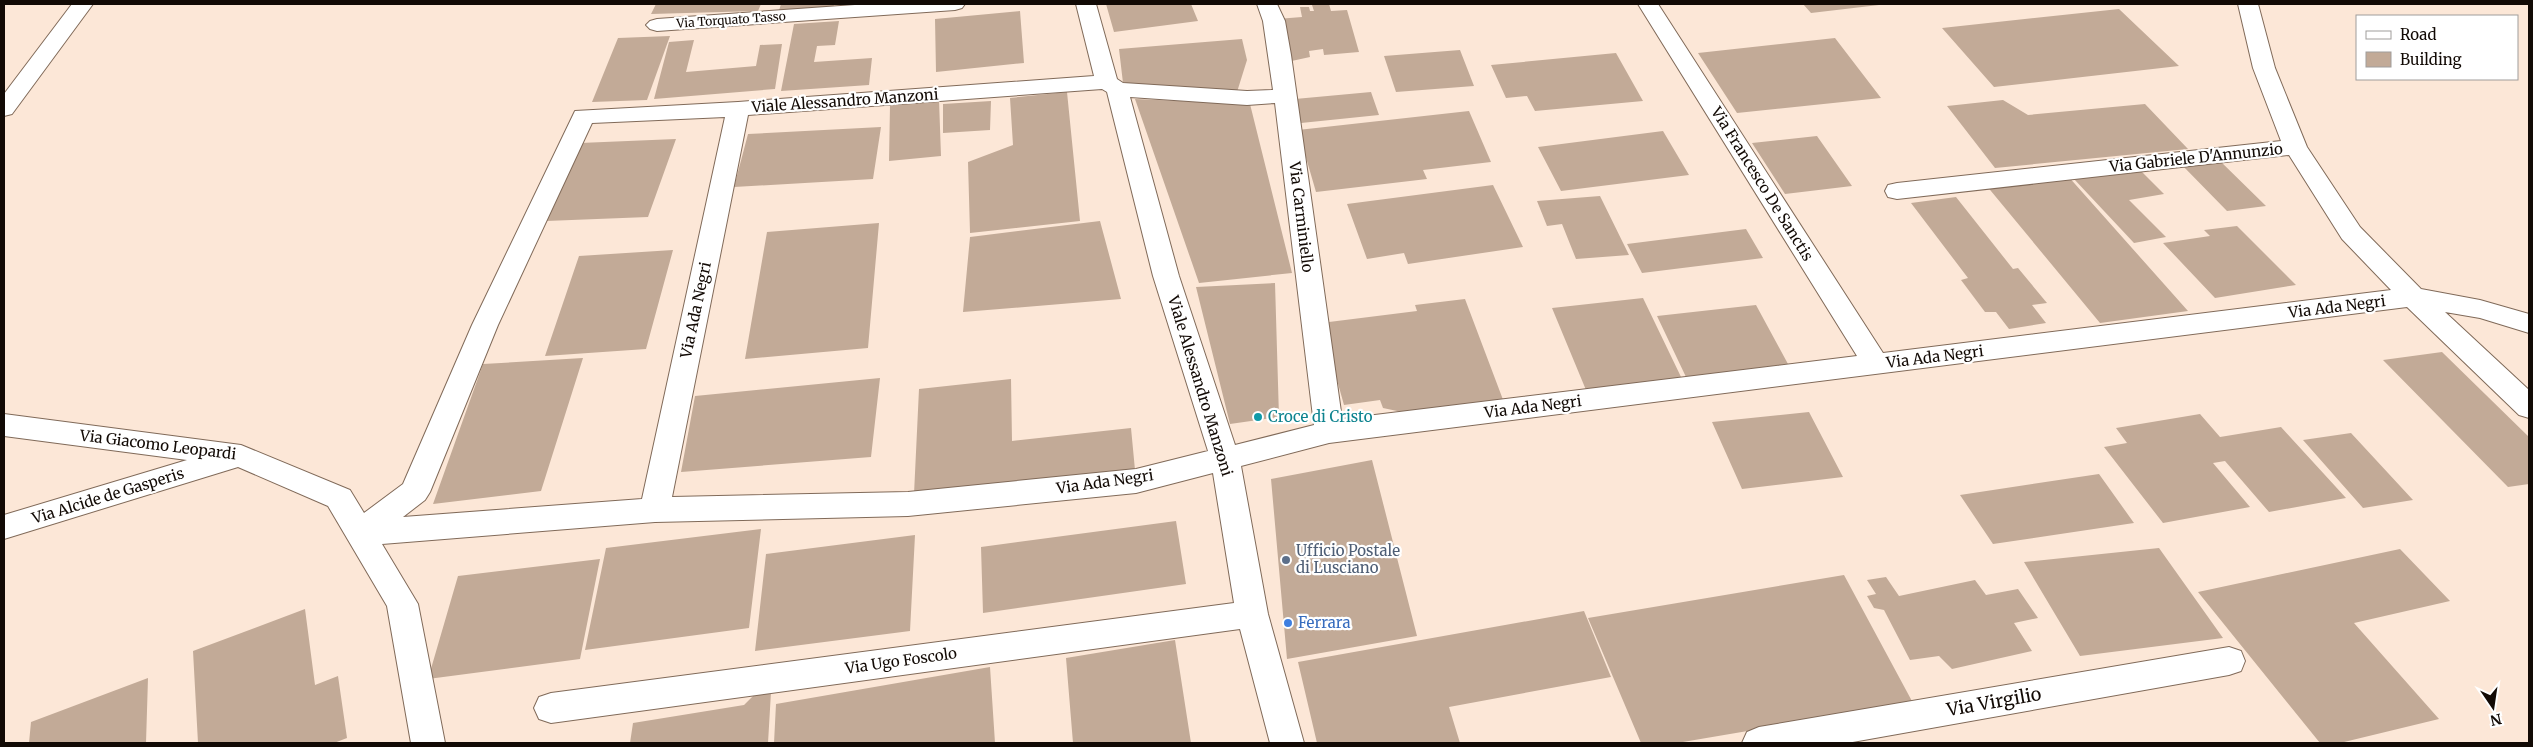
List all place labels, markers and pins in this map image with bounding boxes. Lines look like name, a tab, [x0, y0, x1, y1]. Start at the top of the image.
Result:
place label: Croce di Cristo	[1268, 407, 1373, 426]
marker: Croce di Cristo	[1252, 411, 1264, 423]
place label: Ufficio Postale di Lusciano	[1296, 541, 1400, 577]
marker: Ufficio Postale di Lusciano	[1280, 554, 1292, 566]
place label: Ferrara	[1298, 613, 1351, 632]
marker: Ferrara	[1282, 617, 1294, 629]

